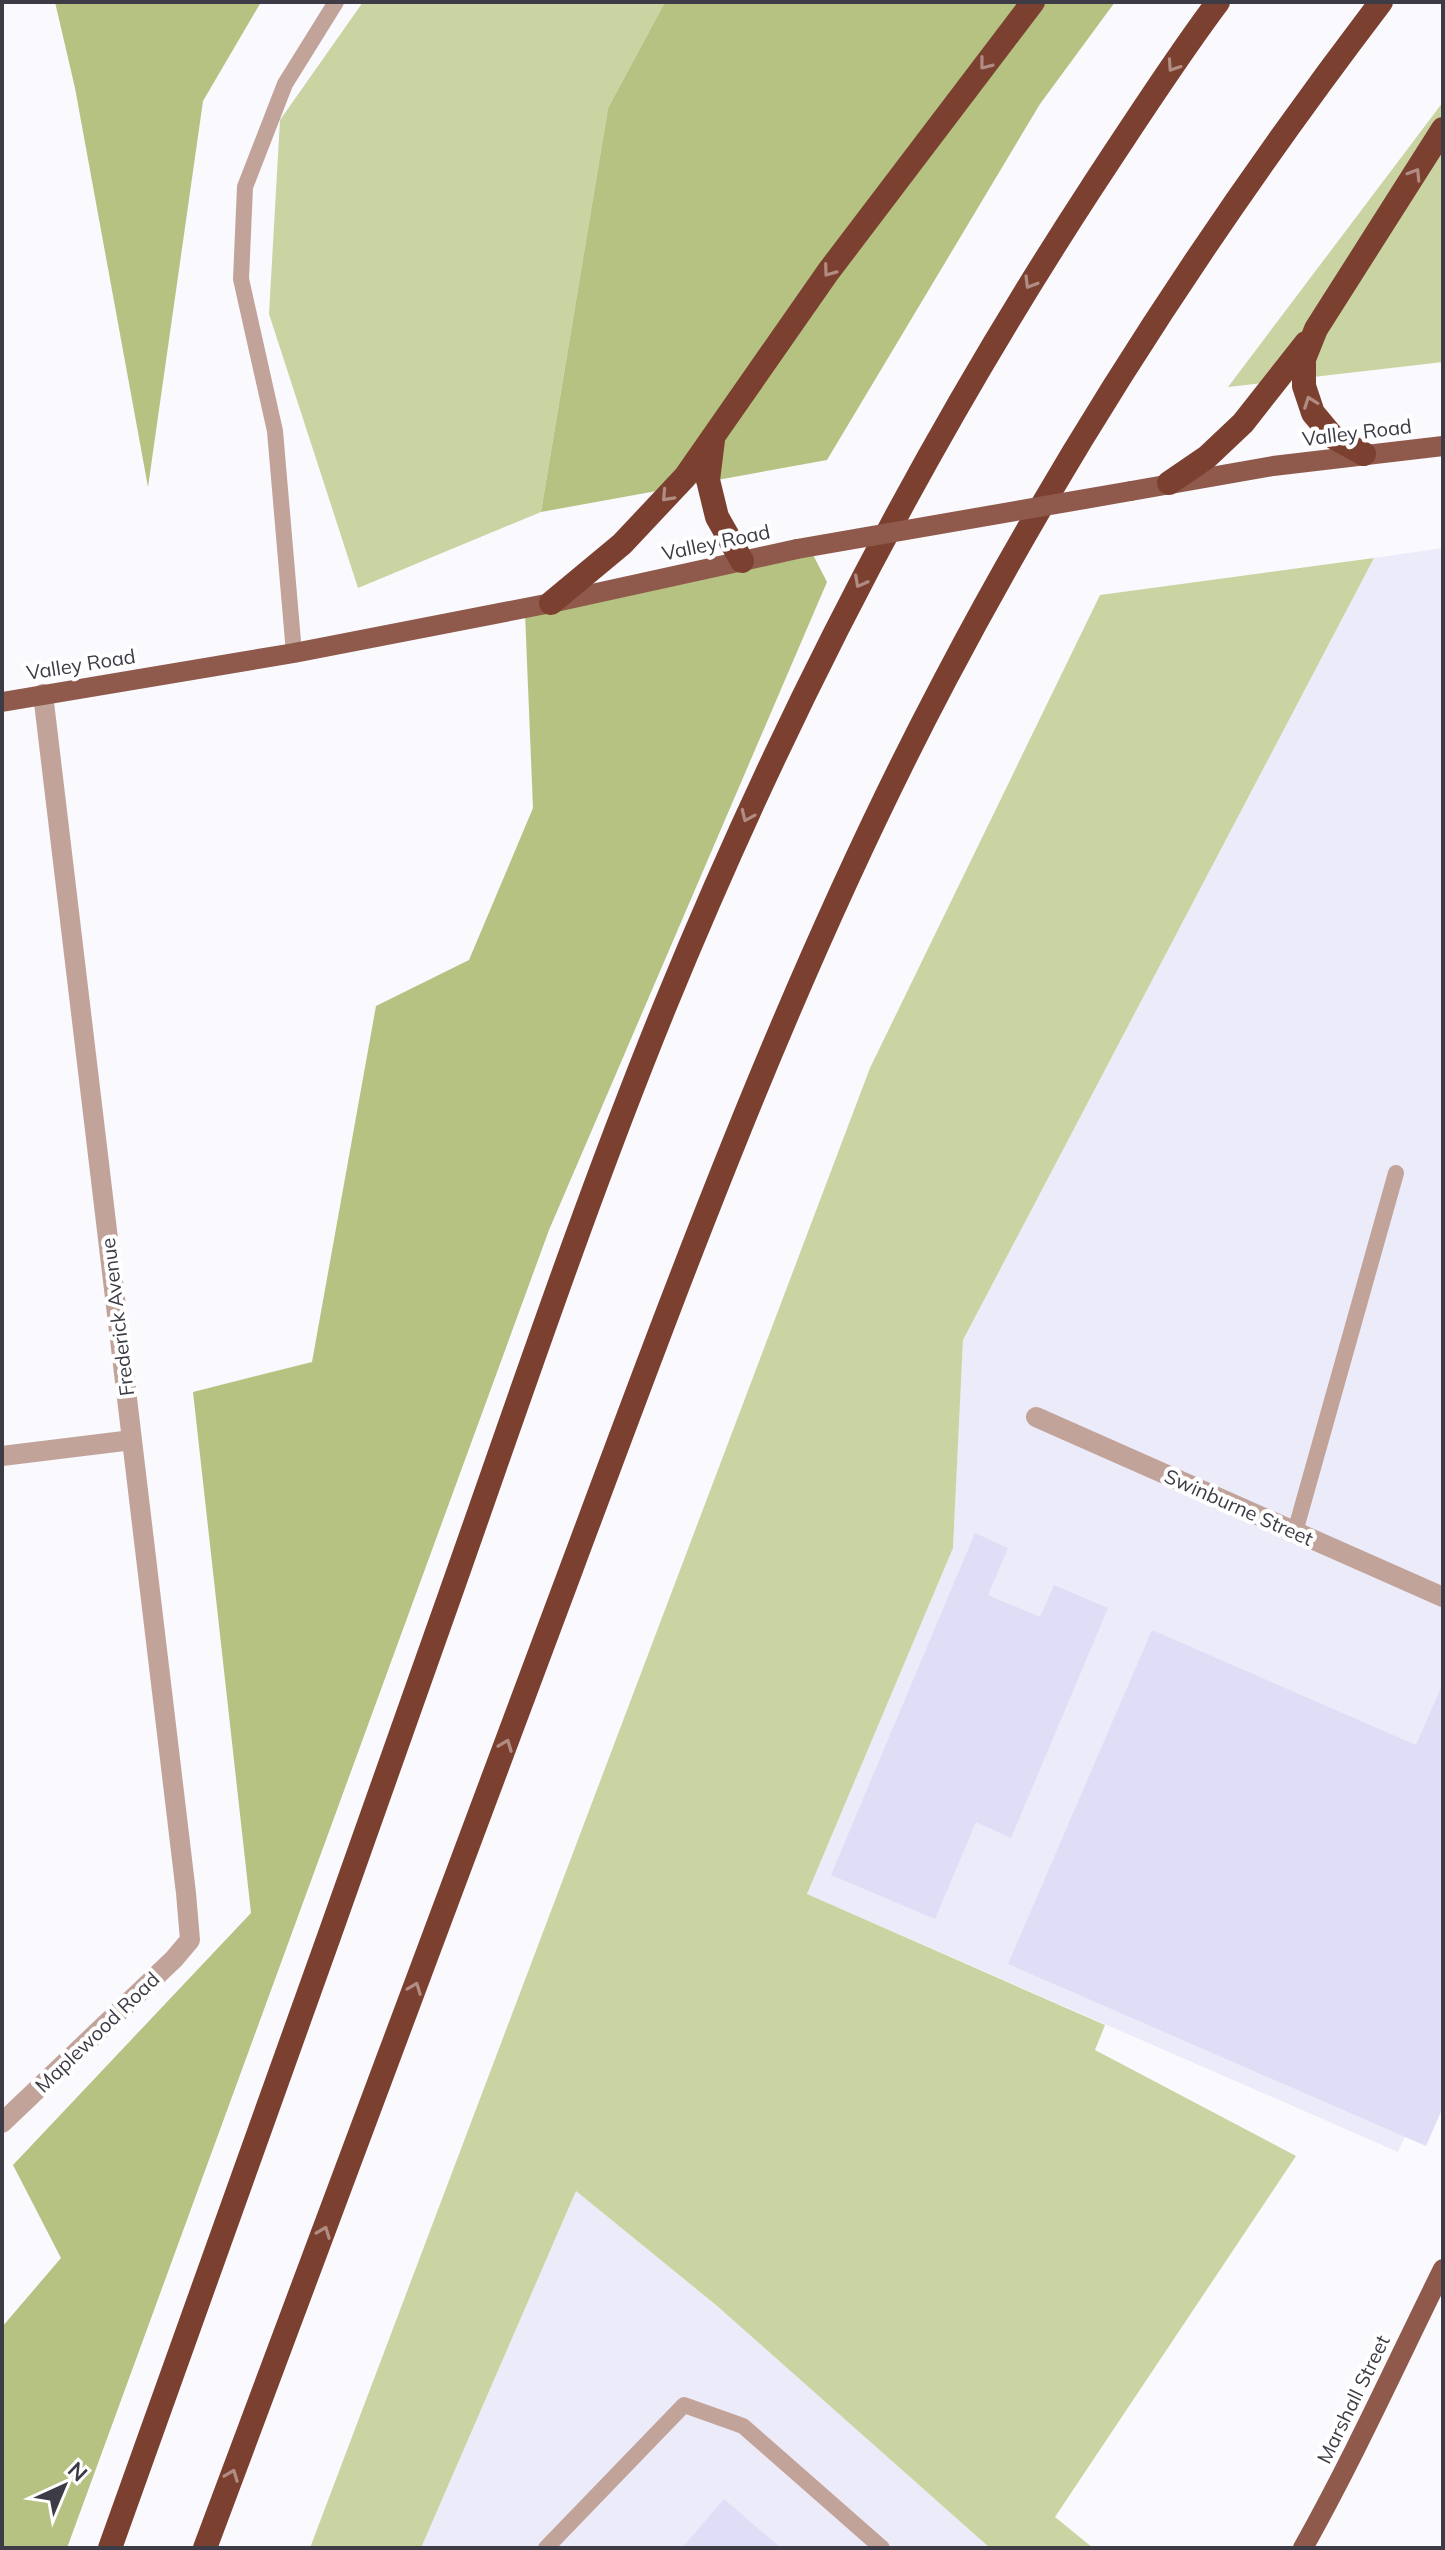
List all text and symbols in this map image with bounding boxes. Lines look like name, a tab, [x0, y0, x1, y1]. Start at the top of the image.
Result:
one-way arrow	[981, 55, 995, 70]
one-way arrow	[1168, 57, 1183, 71]
one-way arrow	[1405, 168, 1420, 182]
one-way arrow	[824, 263, 838, 277]
one-way arrow	[1025, 274, 1040, 289]
one-way arrow	[1303, 396, 1320, 410]
street label: Valley Road	[1301, 413, 1413, 451]
one-way arrow	[662, 487, 677, 501]
street label: Valley Road	[660, 518, 772, 566]
one-way arrow	[855, 574, 870, 588]
street label: Valley Road	[25, 643, 137, 685]
one-way arrow	[741, 808, 757, 822]
street label: Frederick Avenue	[95, 1237, 139, 1397]
street label: Swinburne Street	[1161, 1463, 1317, 1551]
one-way arrow	[496, 1739, 513, 1753]
street label: Maplewood Road	[30, 1966, 164, 2098]
one-way arrow	[405, 1982, 422, 1996]
one-way arrow	[314, 2226, 330, 2240]
street label: Marshall Street	[1311, 2331, 1395, 2467]
north arrow	[24, 2446, 104, 2526]
text: N	[62, 2456, 94, 2487]
one-way arrow	[222, 2469, 239, 2483]

